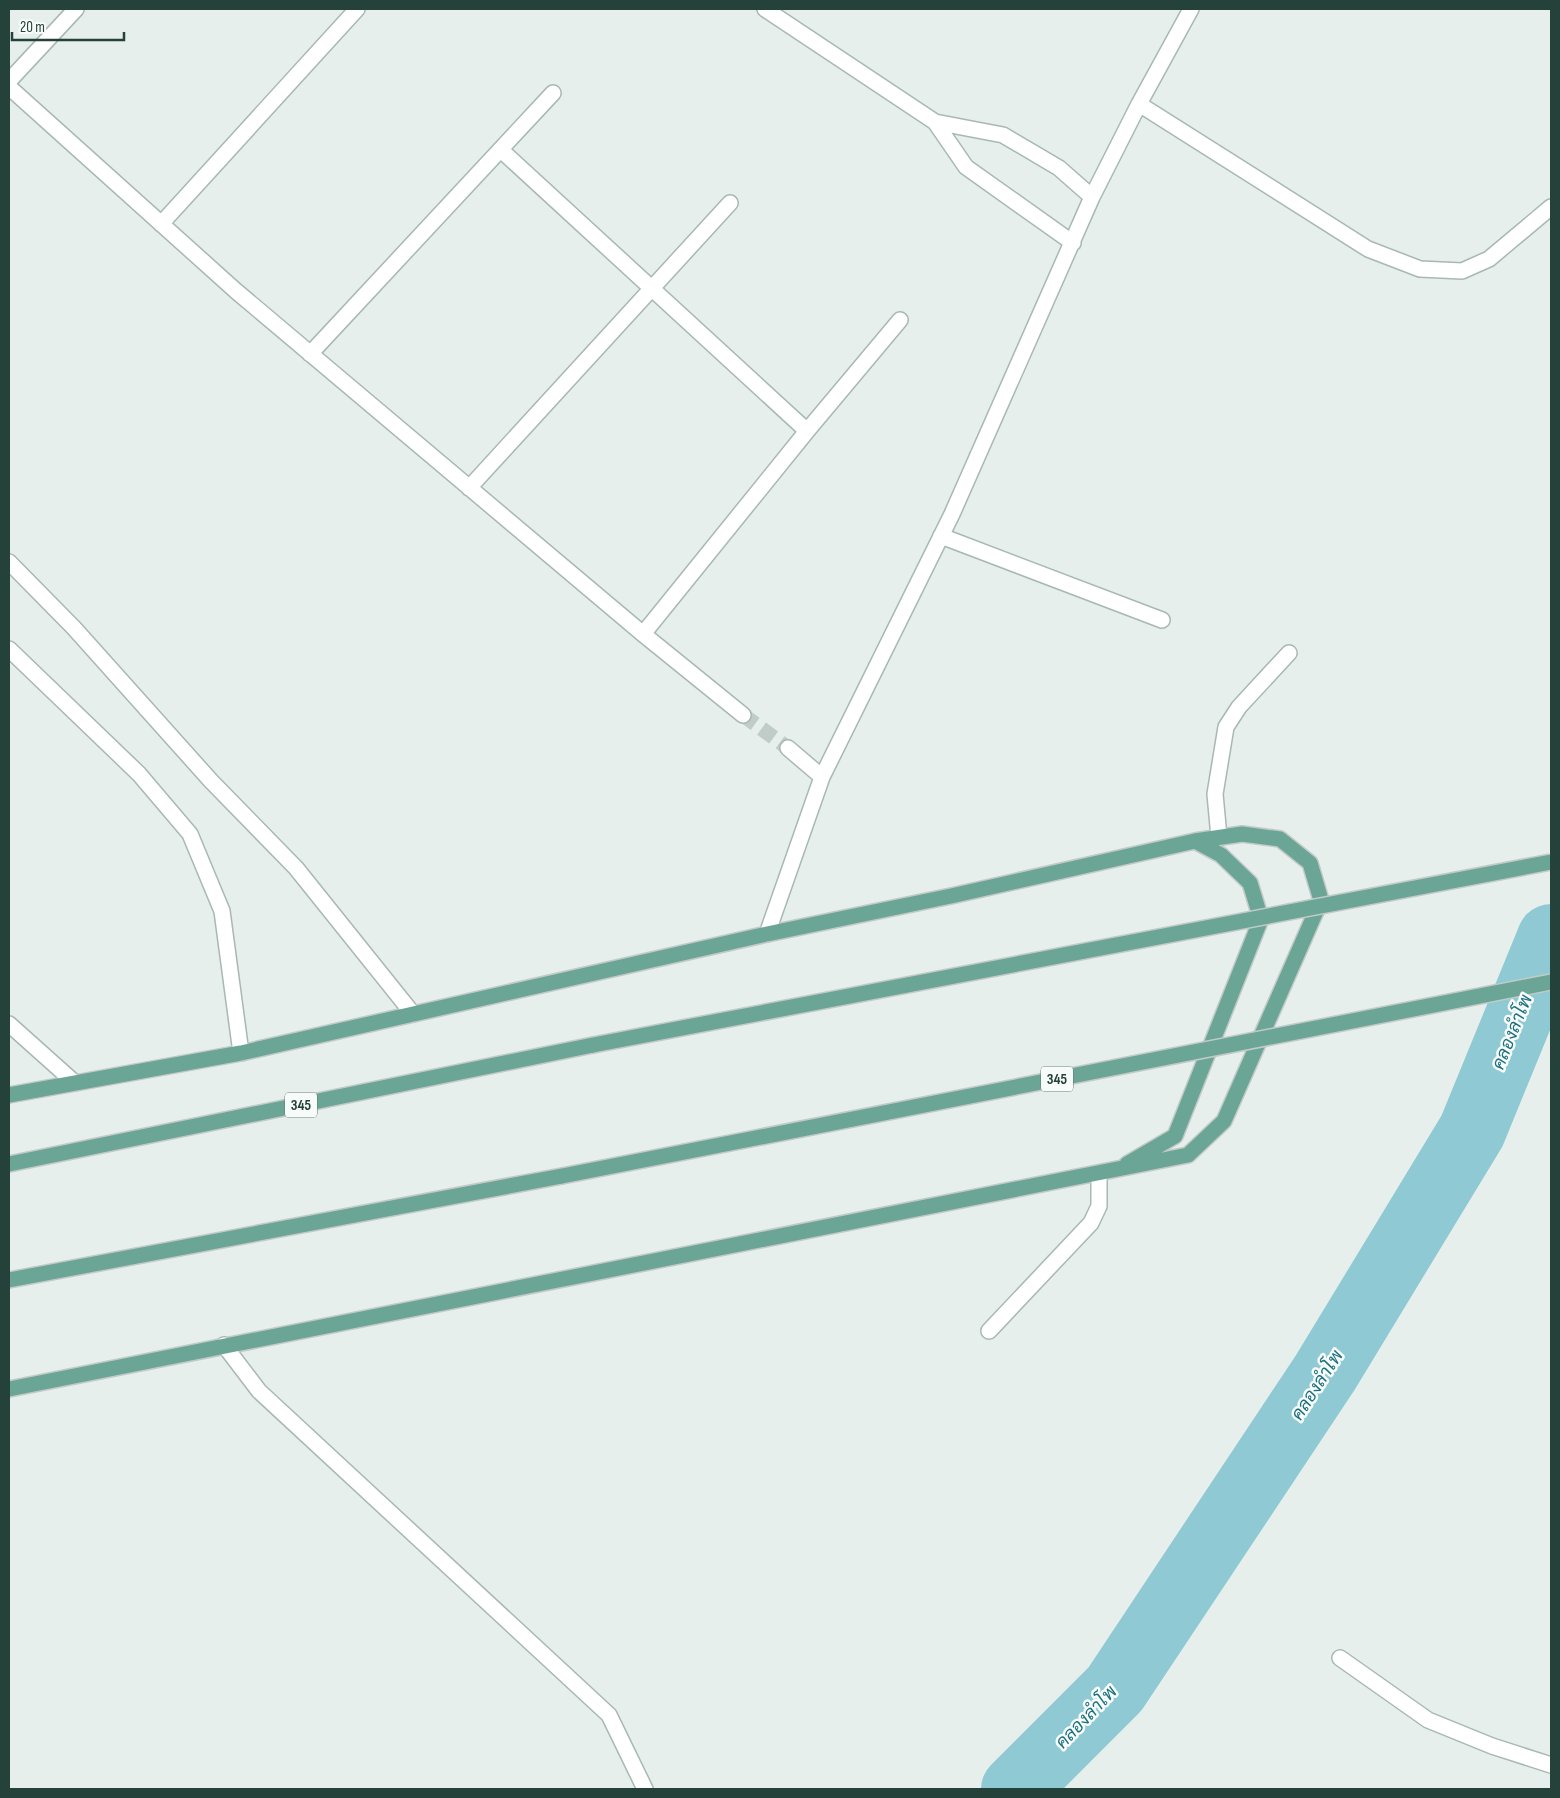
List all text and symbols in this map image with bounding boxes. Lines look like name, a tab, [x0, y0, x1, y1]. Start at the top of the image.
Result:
scale bar	[12, 10, 125, 42]
text: 20 m	[20, 18, 45, 37]
water label: คลองลำโพ	[1485, 990, 1537, 1073]
road number: 345	[1041, 1066, 1073, 1092]
road number: 345	[285, 1092, 317, 1118]
water label: คลองลำโพ	[1285, 1345, 1348, 1424]
water label: คลองลำโพ	[1049, 1680, 1121, 1753]

